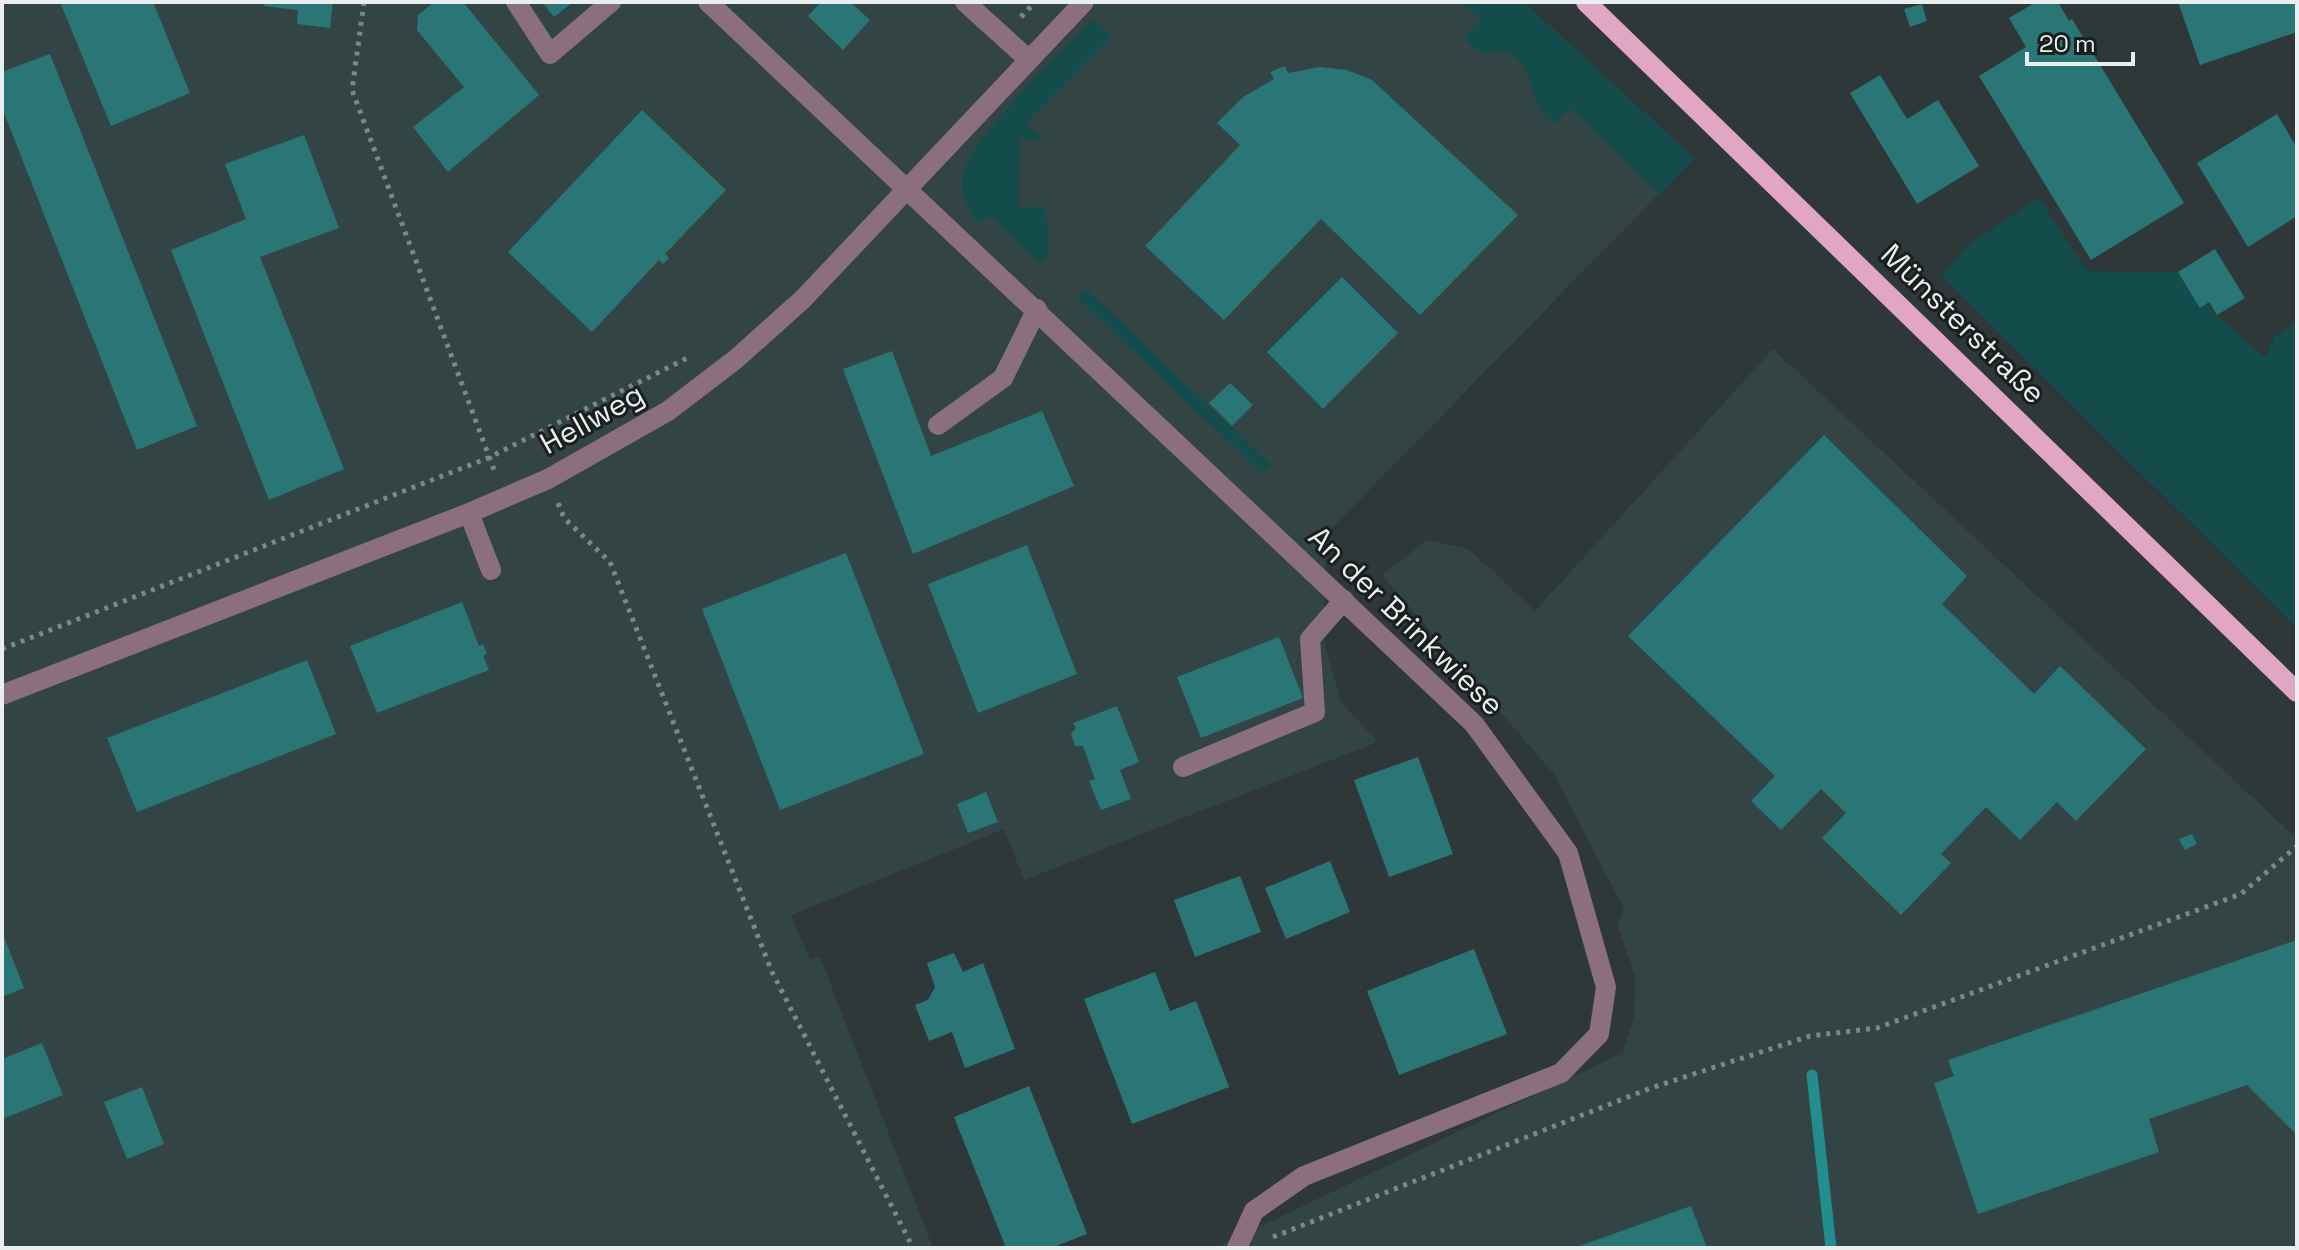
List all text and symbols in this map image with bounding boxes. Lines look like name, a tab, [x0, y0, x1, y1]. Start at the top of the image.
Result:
scale bar	[2027, 16, 2133, 66]
text: 20 m	[2039, 28, 2096, 59]
street label: Münsterstraße	[1873, 235, 2054, 412]
street label: Hellweg	[533, 374, 651, 463]
street label: An der Brinkwiese	[1300, 517, 1512, 724]

